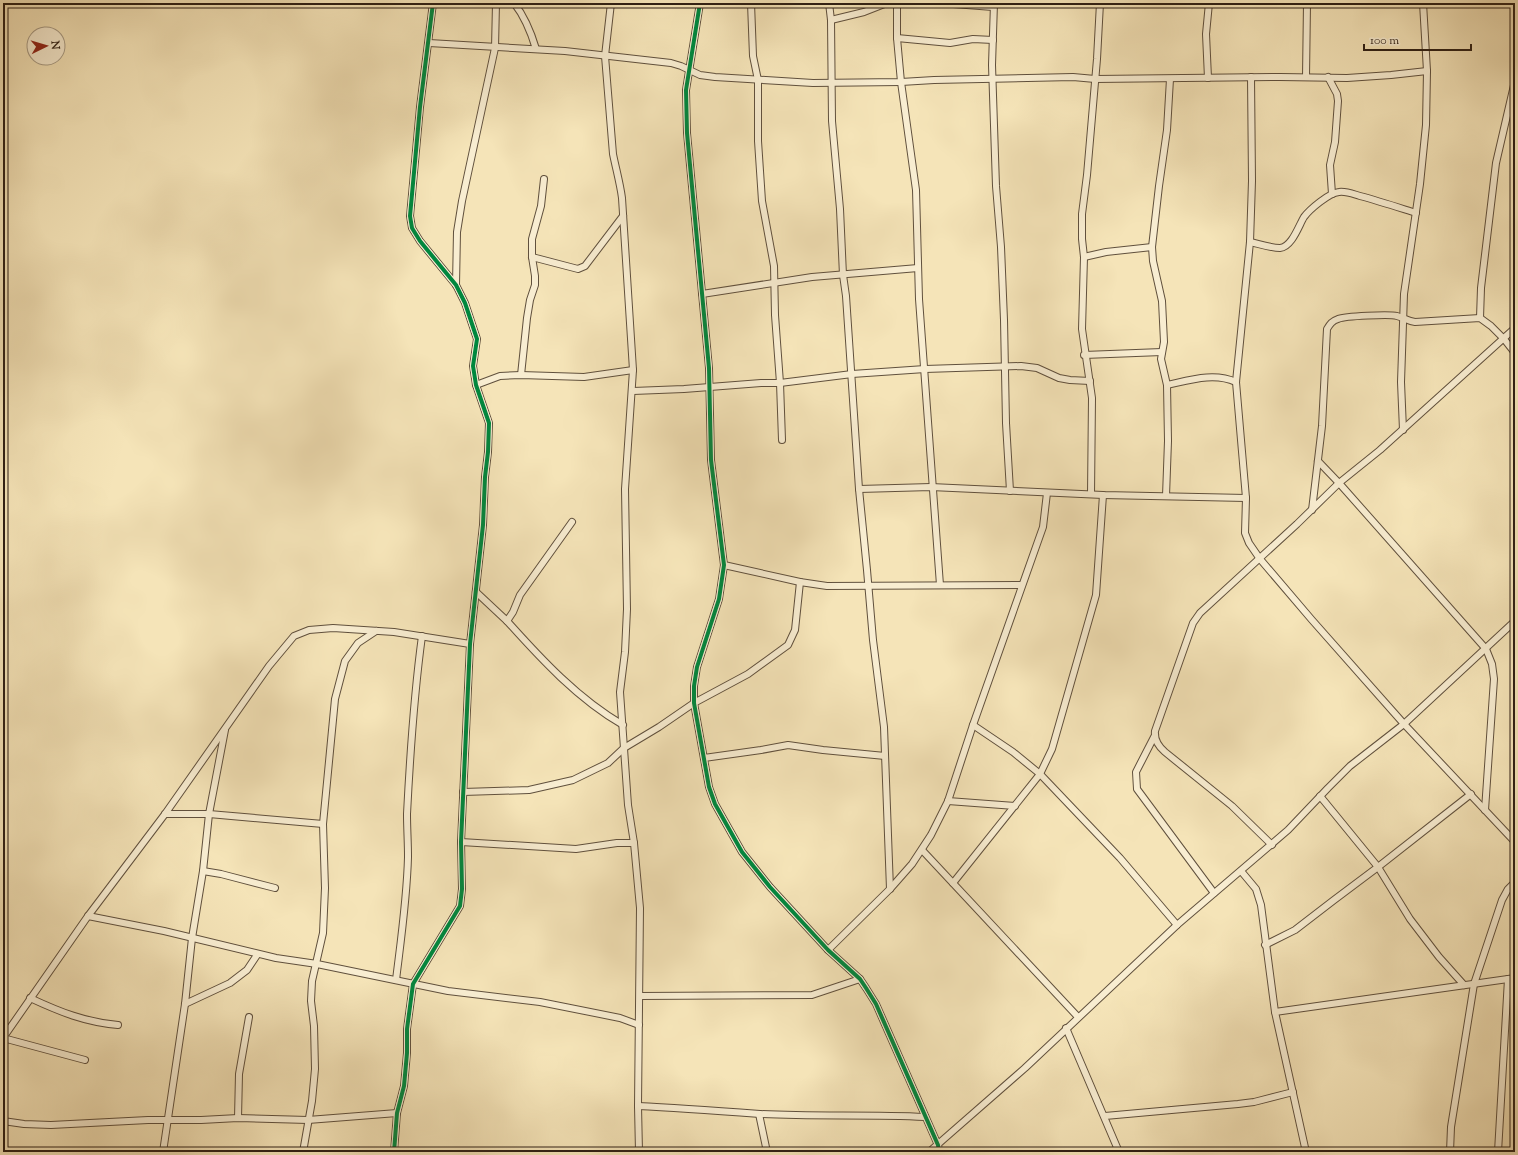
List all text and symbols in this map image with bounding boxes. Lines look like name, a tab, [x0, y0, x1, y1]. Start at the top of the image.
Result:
north arrow	[26, 26, 66, 66]
scale bar	[1364, 26, 1471, 52]
text: 100 m	[1370, 32, 1399, 50]
text: N	[47, 39, 63, 51]

